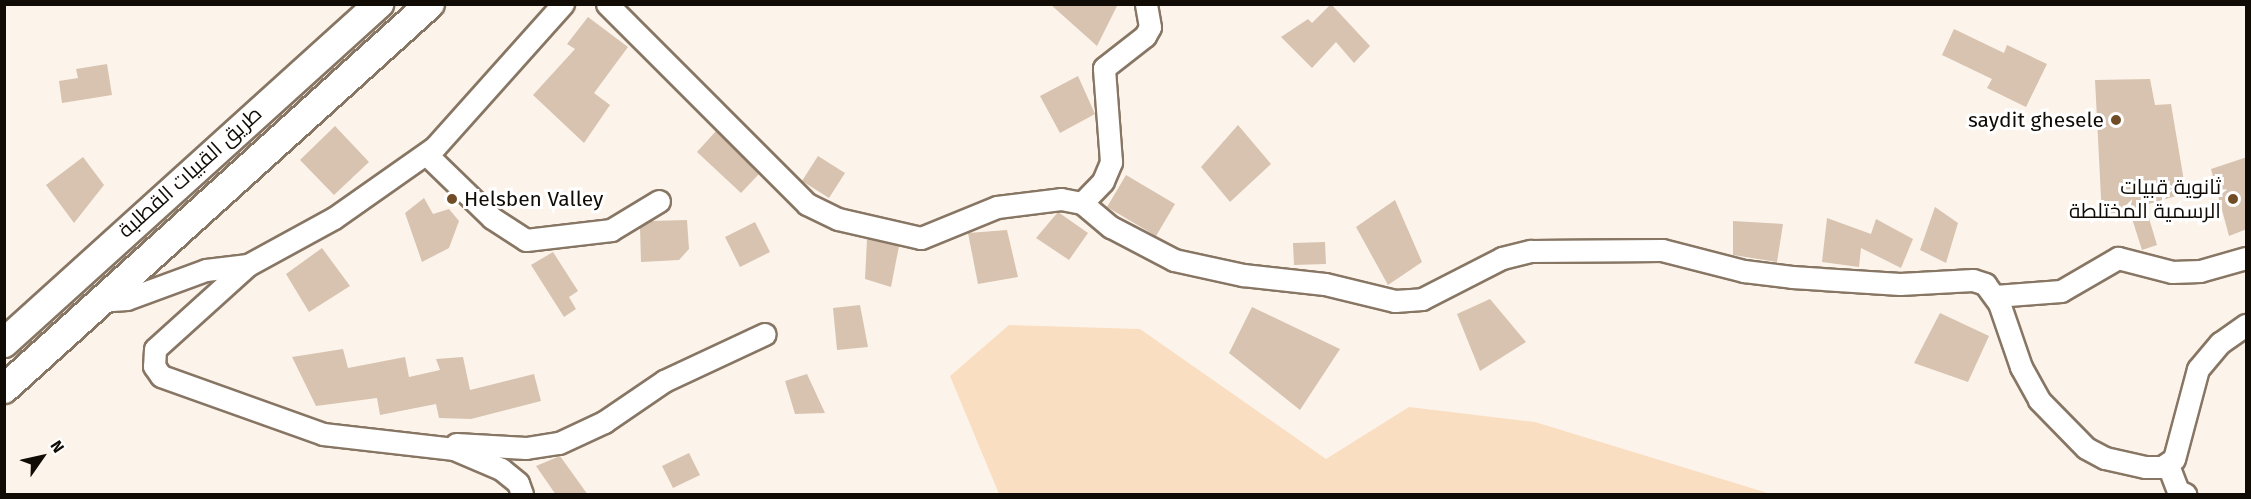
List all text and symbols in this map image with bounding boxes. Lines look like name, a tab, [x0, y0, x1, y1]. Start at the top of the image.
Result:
street label: طريق القبيات القطلبة	[113, 101, 267, 243]
place label: saydit ghesele	[1968, 107, 2104, 133]
marker: saydit ghesele	[2109, 113, 2123, 127]
place label: ثانوية قبيات الرسمية المختلطة	[2069, 174, 2221, 224]
place label: Helsben Valley	[464, 186, 603, 212]
marker: Helsben Valley	[445, 192, 459, 206]
marker: ثانوية قبيات الرسمية المختلطة	[2226, 192, 2240, 206]
north arrow	[12, 427, 72, 487]
text: N	[46, 437, 68, 456]

